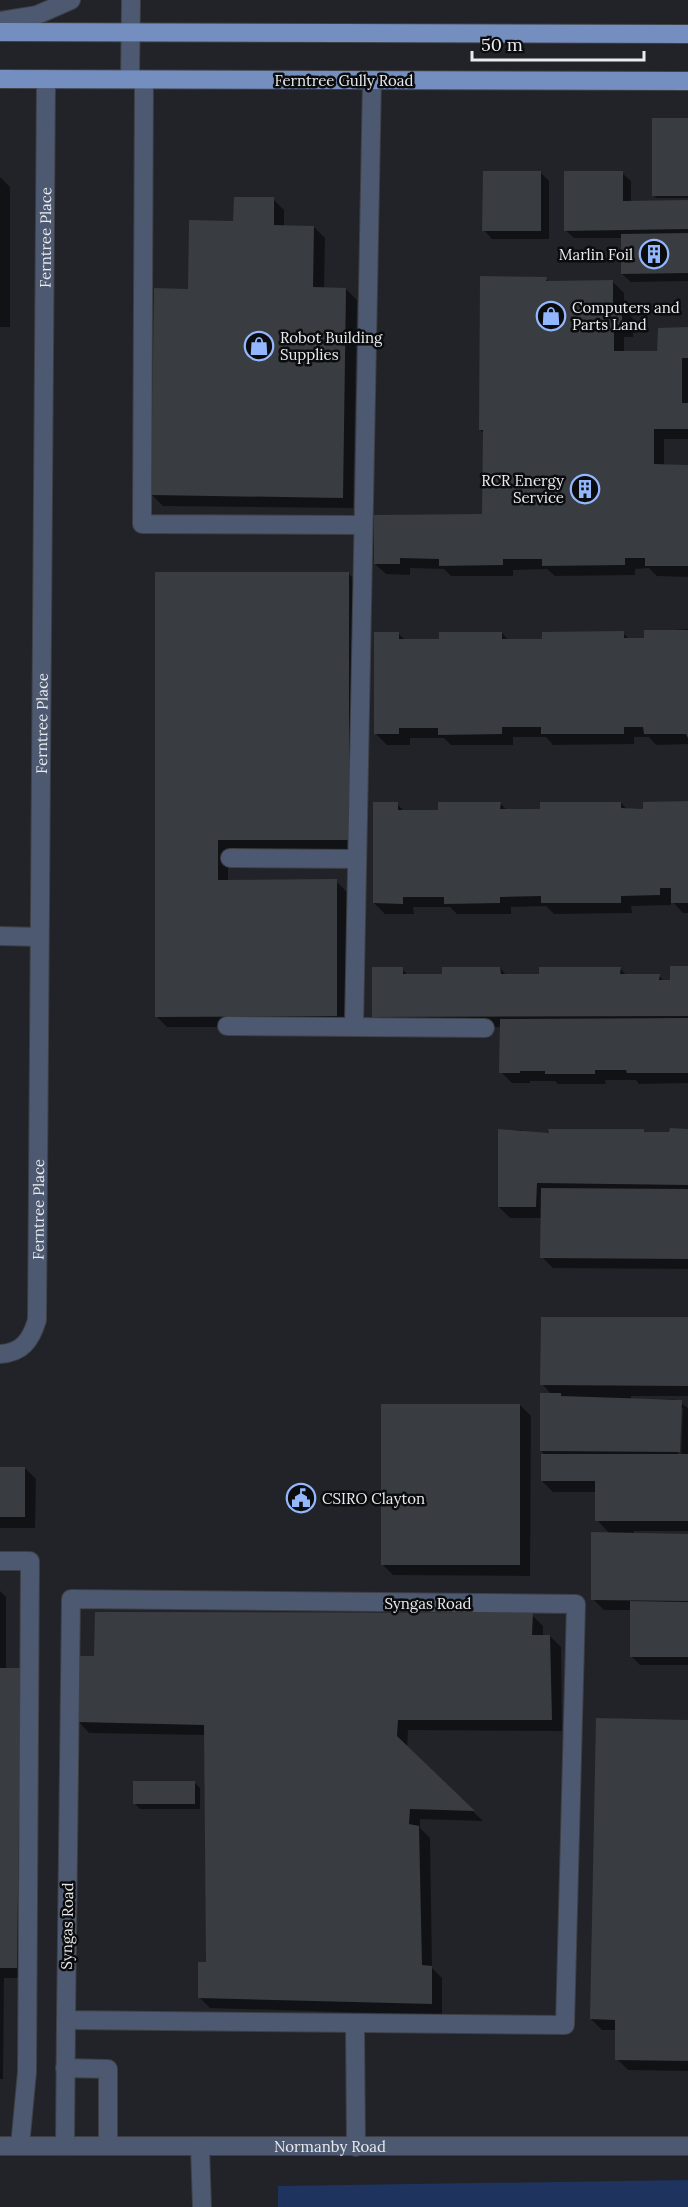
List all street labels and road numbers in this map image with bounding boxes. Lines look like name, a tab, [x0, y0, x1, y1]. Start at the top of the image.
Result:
street label: Ferntree Gully Road	[274, 71, 414, 90]
street label: Ferntree Place	[35, 187, 55, 288]
street label: Ferntree Place	[31, 673, 51, 774]
street label: Ferntree Place	[28, 1159, 48, 1260]
street label: Syngas Road	[384, 1594, 472, 1613]
street label: Syngas Road	[57, 1882, 77, 1970]
street label: Normanby Road	[274, 2137, 386, 2156]

